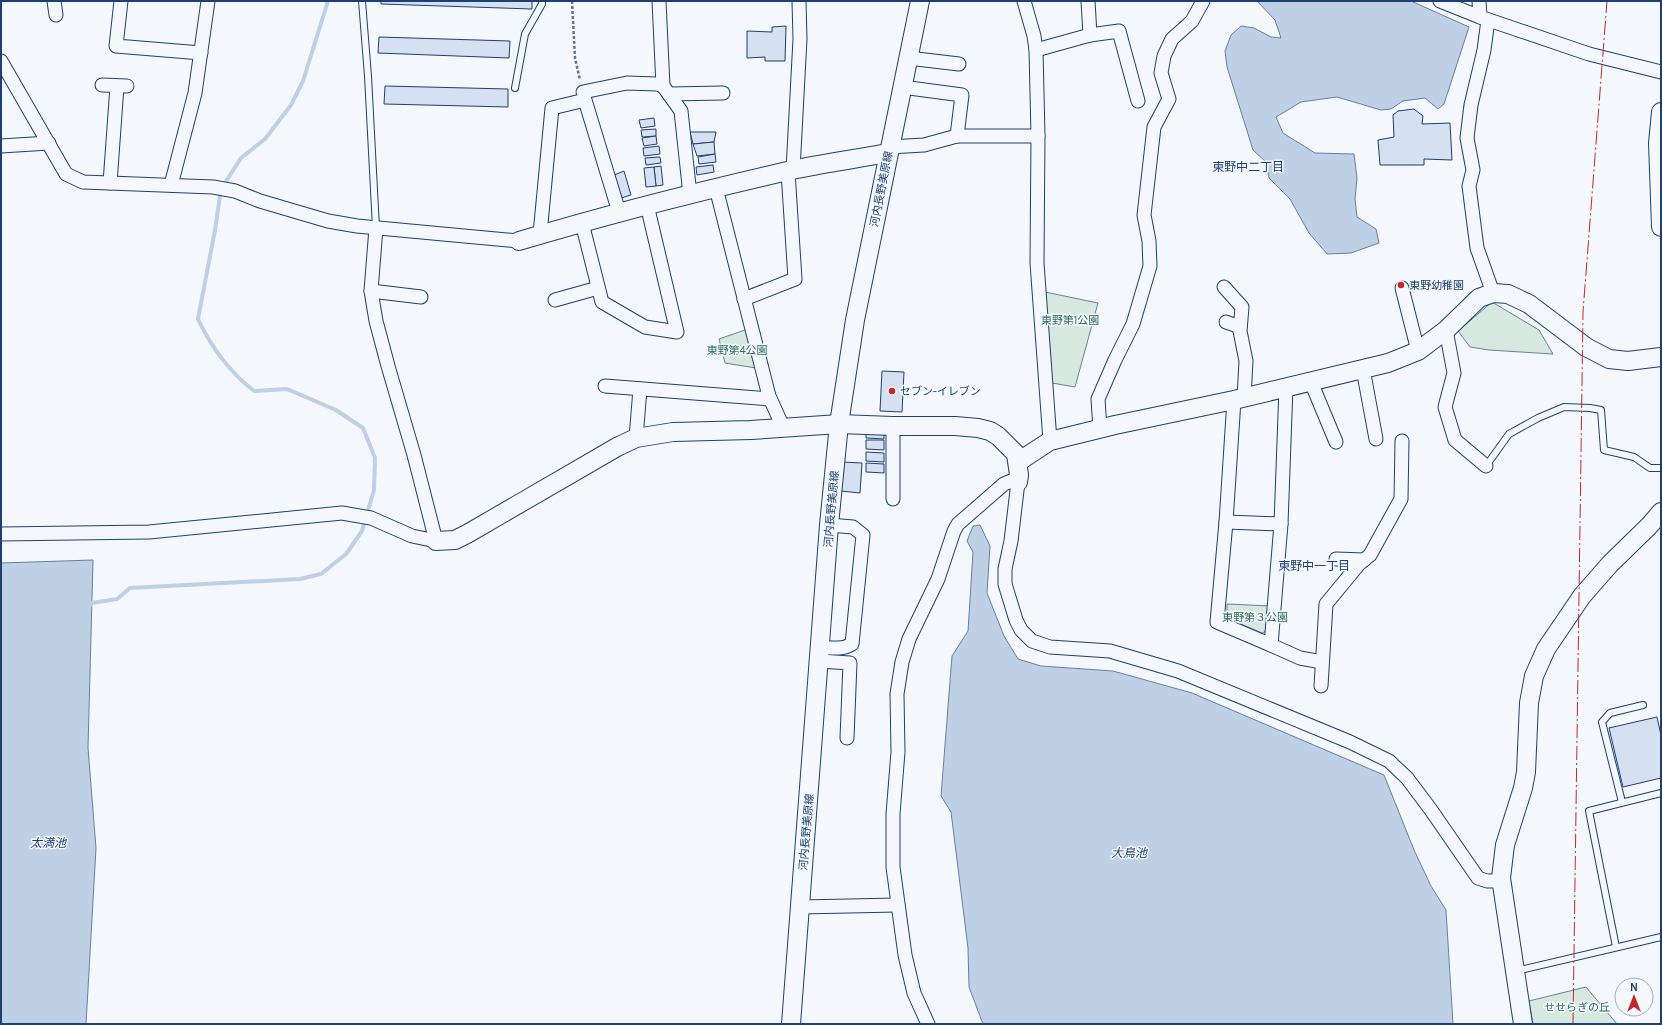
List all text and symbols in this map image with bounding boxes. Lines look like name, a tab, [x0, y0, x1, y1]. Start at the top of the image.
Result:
street label: 河内長野美原線	[868, 150, 895, 228]
district label: 東野中二丁目	[1212, 160, 1284, 174]
place label: 東野幼稚園	[1409, 279, 1464, 292]
marker: 東野幼稚園	[1396, 280, 1406, 290]
park label: 東野第1公園	[1041, 314, 1099, 327]
park label: 東野第4公園	[706, 344, 768, 357]
place label: セブン-イレブン	[900, 385, 981, 398]
marker: セブン-イレブン	[887, 386, 897, 396]
street label: 河内長野美原線	[822, 470, 841, 548]
district label: 東野中一丁目	[1278, 559, 1350, 573]
park label: 東野第３公園	[1222, 611, 1288, 624]
street label: 河内長野美原線	[797, 793, 816, 871]
water label: 太満池	[30, 836, 67, 850]
water label: 大鳥池	[1111, 846, 1148, 860]
north arrow	[1614, 977, 1654, 1017]
text: N	[1630, 981, 1638, 994]
park label: せせらぎの丘	[1544, 1001, 1610, 1014]

